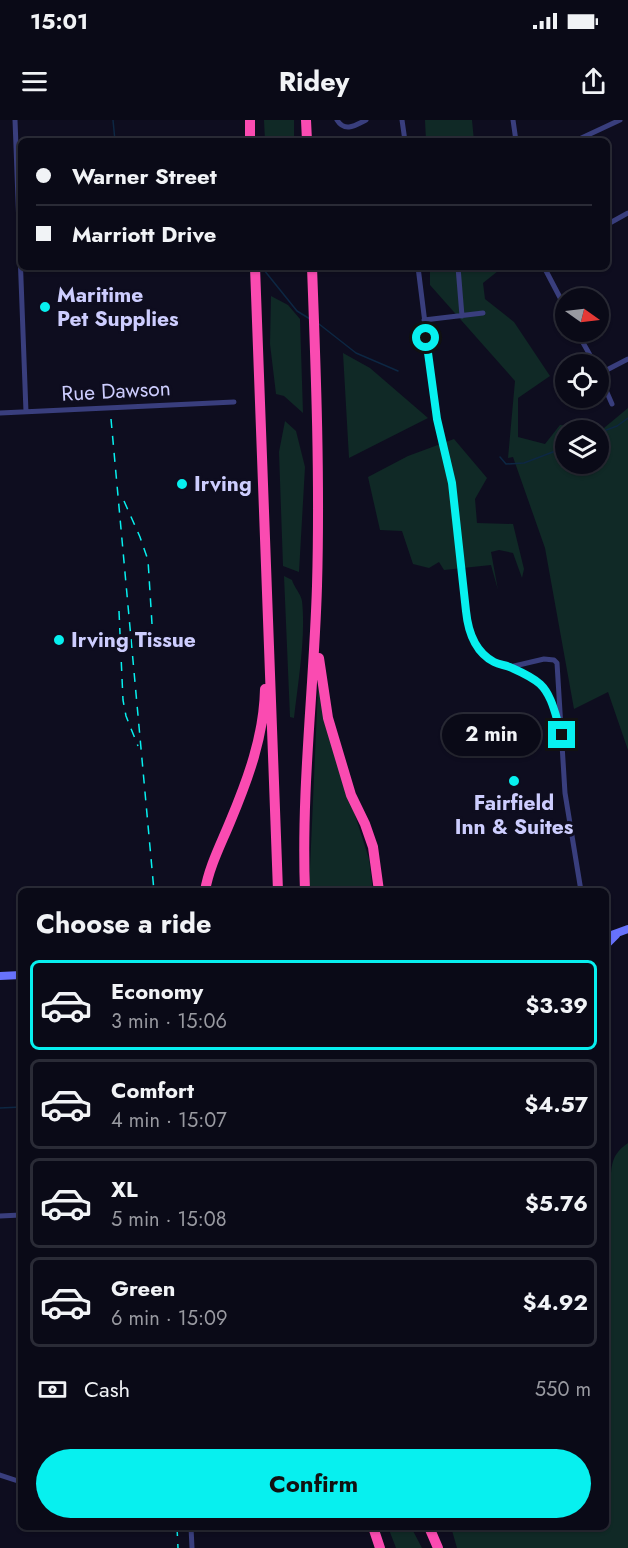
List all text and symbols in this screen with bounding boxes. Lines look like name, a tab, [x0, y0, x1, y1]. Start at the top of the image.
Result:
text: 15:01	[30, 5, 88, 37]
text: Ridey	[279, 62, 349, 101]
icon: menu	[18, 65, 51, 98]
icon: share	[577, 65, 610, 98]
text: Warner Street	[72, 160, 217, 192]
text: Marriott Drive	[72, 218, 216, 250]
place label: Maritime Pet Supplies	[57, 280, 179, 334]
north arrow	[555, 288, 609, 342]
map controls	[555, 288, 609, 474]
marker: Maritime Pet Supplies	[38, 300, 52, 314]
route start	[412, 324, 439, 351]
button: locate	[555, 354, 609, 408]
street label: Rue Dawson	[61, 373, 171, 409]
button: layers	[555, 420, 609, 474]
place label: Irving	[194, 469, 252, 499]
marker: Irving	[175, 477, 189, 491]
place label: Irving Tissue	[71, 625, 196, 655]
marker: Irving Tissue	[52, 633, 66, 647]
callout: 2 min	[442, 714, 541, 756]
text: 2 min	[465, 720, 518, 749]
route end	[548, 721, 575, 748]
marker: Fairfield Inn & Suites	[507, 774, 521, 788]
place label: Fairfield Inn & Suites	[455, 788, 574, 842]
text: Choose a ride	[36, 904, 211, 943]
text: Economy	[111, 975, 203, 1007]
icon: car	[39, 978, 93, 1032]
text: $3.39	[526, 989, 588, 1021]
text: 3 min · 15:06	[111, 1007, 227, 1036]
text: Comfort	[111, 1074, 194, 1106]
icon: car	[39, 1077, 93, 1131]
text: $4.57	[524, 1088, 588, 1120]
text: 4 min · 15:07	[111, 1106, 227, 1135]
text: XL	[111, 1173, 138, 1205]
icon: car	[39, 1176, 93, 1230]
text: $5.76	[525, 1187, 588, 1219]
text: 5 min · 15:08	[111, 1205, 227, 1234]
text: Green	[111, 1272, 175, 1304]
icon: car	[39, 1275, 93, 1329]
text: $4.92	[523, 1286, 588, 1318]
text: 6 min · 15:09	[111, 1304, 228, 1333]
icon: cash	[36, 1373, 69, 1406]
text: Cash	[84, 1373, 130, 1405]
text: 550 m	[535, 1375, 591, 1404]
button: Confirm	[36, 1449, 591, 1518]

